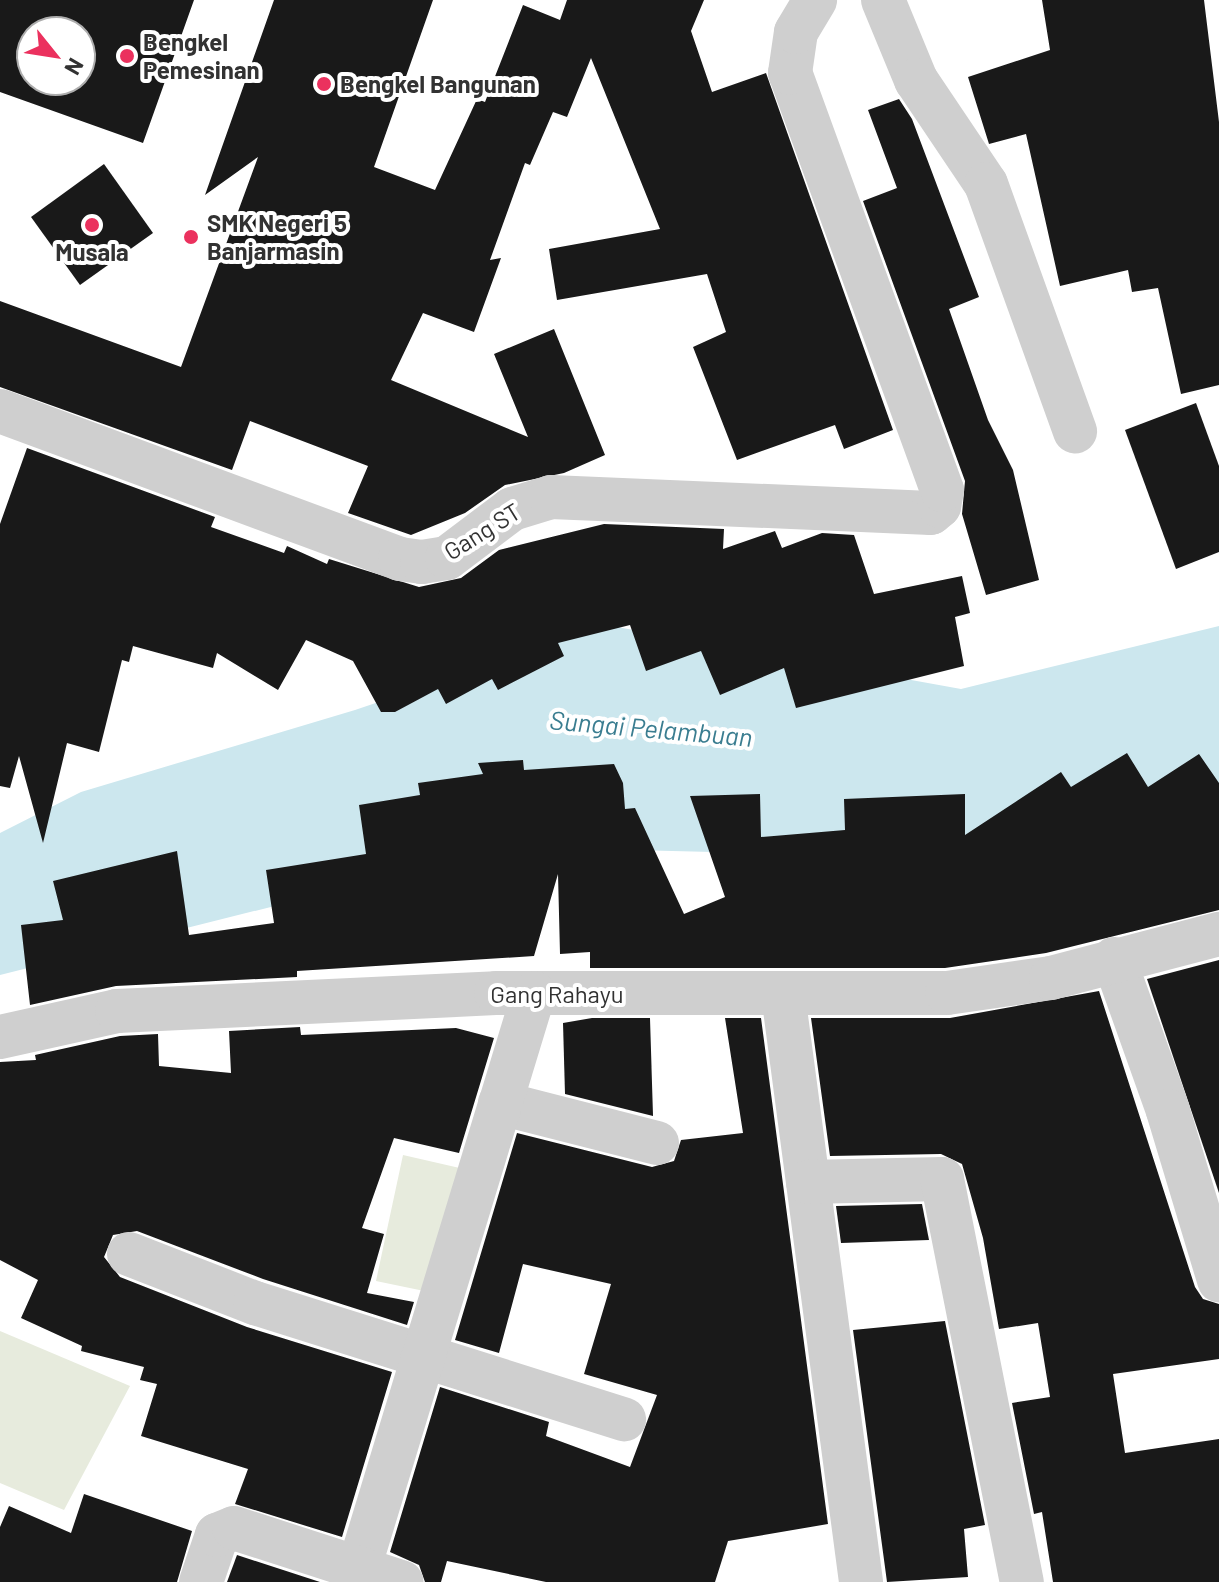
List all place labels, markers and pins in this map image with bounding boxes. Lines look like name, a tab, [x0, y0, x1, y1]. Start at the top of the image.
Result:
place label: Bengkel Pemesinan	[143, 28, 260, 84]
marker: Bengkel Pemesinan	[118, 47, 136, 65]
place label: Bengkel Bangunan	[340, 70, 536, 98]
marker: Bengkel Bangunan	[315, 75, 333, 93]
place label: SMK Negeri 5 Banjarmasin	[207, 209, 347, 265]
marker: Musala	[83, 216, 101, 234]
marker: SMK Negeri 5 Banjarmasin	[182, 228, 200, 246]
place label: Musala	[55, 238, 129, 266]

